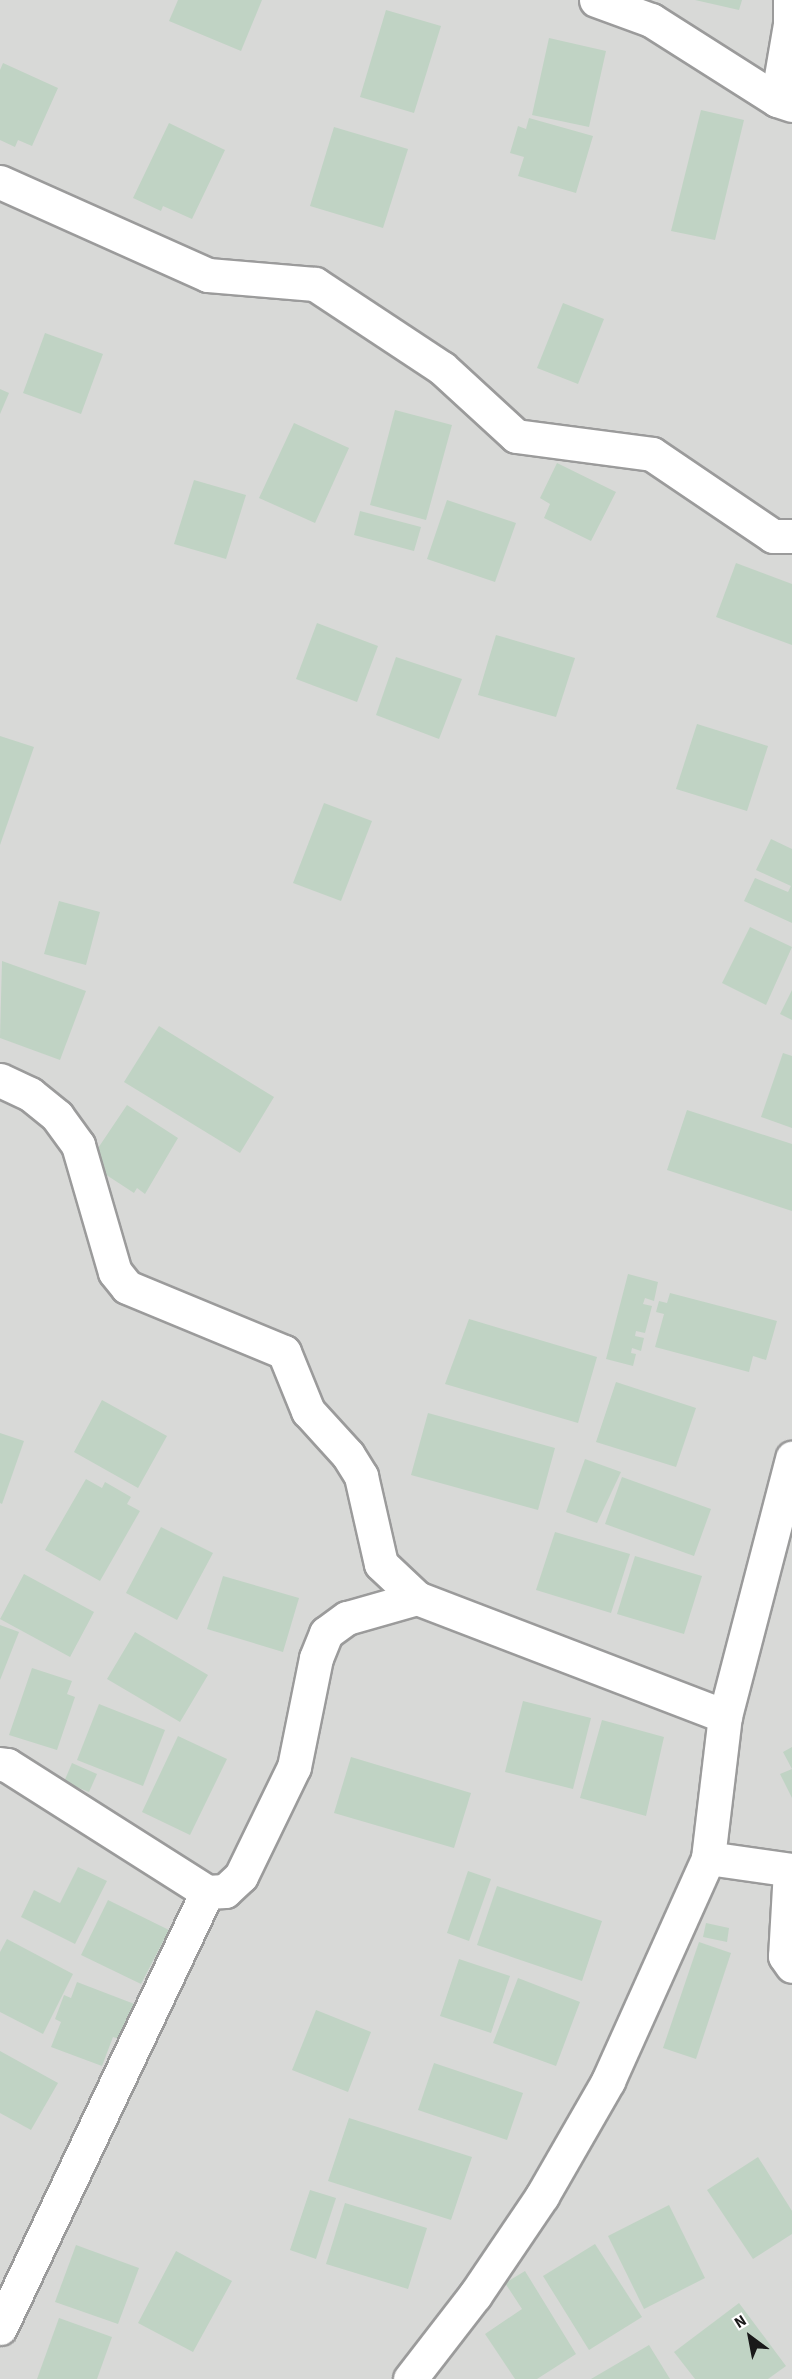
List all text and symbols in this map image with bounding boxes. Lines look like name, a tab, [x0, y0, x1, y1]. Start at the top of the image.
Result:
north arrow	[720, 2307, 780, 2367]
text: N	[730, 2310, 751, 2334]

